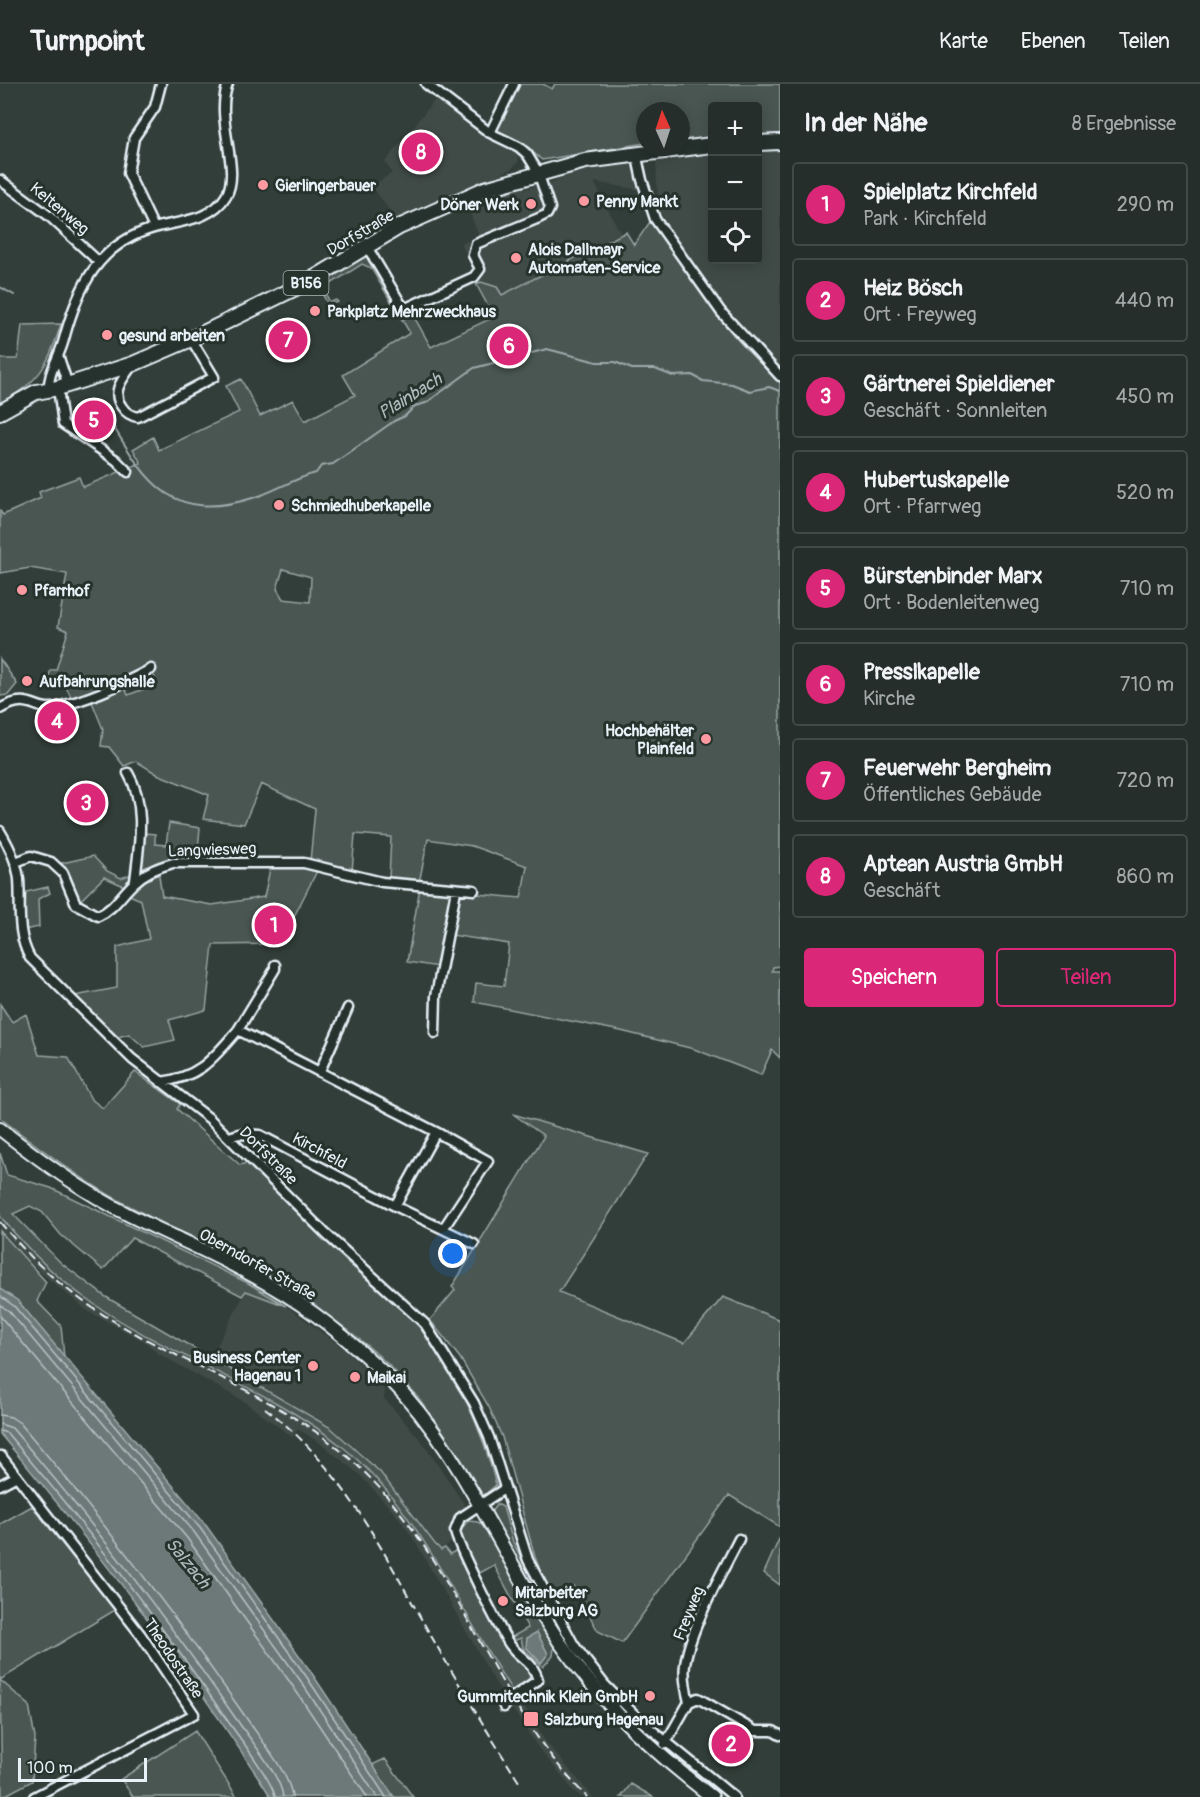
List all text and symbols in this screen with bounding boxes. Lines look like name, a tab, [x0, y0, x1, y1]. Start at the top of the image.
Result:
text: Turnpoint	[30, 24, 144, 59]
text: Karte	[939, 28, 988, 55]
text: Ebenen	[1021, 28, 1086, 55]
text: Teilen	[1119, 28, 1170, 55]
north arrow	[636, 102, 690, 156]
map controls	[708, 102, 762, 264]
button: +	[708, 102, 762, 156]
text: In der Nähe	[804, 107, 927, 139]
text: 8 Ergebnisse	[1072, 111, 1176, 136]
pin: 8	[402, 130, 440, 174]
button: −	[708, 156, 762, 210]
place label: Gierlingerbauer	[275, 176, 376, 196]
street label: Keltenweg	[26, 178, 93, 239]
marker: Gierlingerbauer	[256, 178, 270, 192]
text: Spielplatz Kirchfeld	[863, 178, 1038, 206]
place label: Penny Markt	[596, 192, 679, 212]
text: 1	[822, 192, 829, 217]
text: 290 m	[1117, 192, 1174, 217]
marker: Penny Markt	[577, 194, 591, 208]
place label: Döner Werk	[440, 195, 519, 215]
marker: Döner Werk	[524, 197, 538, 211]
street label: Dorfstraße	[323, 206, 398, 260]
text: Park · Kirchfeld	[863, 206, 987, 231]
button: locate	[708, 210, 762, 264]
place label: Alois Dallmayr Automaten-Service	[528, 240, 662, 278]
marker: Alois Dallmayr Automaten-Service	[509, 251, 523, 265]
road number: B156	[284, 271, 328, 295]
text: Heiz Bösch	[863, 274, 963, 302]
text: 2	[820, 288, 831, 313]
text: 440 m	[1115, 288, 1174, 313]
place label: Parkplatz Mehrzweckhaus	[327, 302, 497, 322]
text: Ort · Freyweg	[863, 302, 977, 327]
marker: Parkplatz Mehrzweckhaus	[308, 304, 322, 318]
pin: 7	[268, 318, 308, 362]
pin: 6	[490, 324, 528, 368]
place label: gesund arbeiten	[119, 326, 225, 346]
marker: gesund arbeiten	[100, 328, 114, 342]
water label: Plainbach	[374, 367, 448, 425]
text: Gärtnerei Spieldiener	[863, 370, 1055, 398]
text: 3	[820, 384, 831, 409]
text: 450 m	[1116, 384, 1174, 409]
pin: 5	[74, 398, 113, 442]
text: Geschäft · Sonnleiten	[863, 398, 1047, 423]
text: Hubertuskapelle	[863, 466, 1009, 494]
text: 4	[820, 480, 831, 505]
text: 520 m	[1116, 480, 1174, 505]
text: Ort · Pfarrweg	[863, 494, 981, 519]
place label: Schmiedhuberkapelle	[291, 496, 432, 516]
marker: Schmiedhuberkapelle	[272, 498, 286, 512]
text: Bürstenbinder Marx	[863, 562, 1043, 590]
text: 5	[820, 576, 831, 601]
text: 710 m	[1120, 576, 1174, 601]
place label: Pfarrhof	[34, 581, 91, 601]
marker: Pfarrhof	[15, 583, 29, 597]
text: Ort · Bodenleitenweg	[863, 590, 1039, 615]
text: Presslkapelle	[863, 658, 980, 686]
place label: Aufbahrungshalle	[39, 672, 156, 692]
text: 6	[820, 672, 831, 697]
text: 710 m	[1120, 672, 1174, 697]
marker: Aufbahrungshalle	[20, 674, 34, 688]
text: Kirche	[863, 686, 915, 711]
pin: 4	[38, 698, 76, 744]
place label: Hochbehälter Plainfeld	[605, 721, 694, 759]
marker: Hochbehälter Plainfeld	[699, 732, 713, 746]
text: Feuerwehr Bergheim	[863, 754, 1051, 782]
text: 7	[820, 768, 831, 793]
text: 720 m	[1116, 768, 1174, 793]
pin: 3	[66, 780, 106, 826]
text: Öffentliches Gebäude	[863, 782, 1042, 807]
street label: Langwiesweg	[167, 838, 257, 862]
text: Aptean Austria GmbH	[863, 850, 1063, 878]
text: 8	[820, 864, 831, 889]
text: 860 m	[1117, 864, 1174, 889]
text: Geschäft	[863, 878, 940, 903]
pin: 1	[254, 902, 294, 948]
button: Speichern	[804, 948, 984, 1007]
button: Teilen	[996, 948, 1176, 1007]
street label: Dorfstraße	[235, 1122, 302, 1189]
street label: Kirchfeld	[289, 1128, 350, 1174]
street label: Oberndorfer Straße	[196, 1224, 320, 1305]
your location	[438, 1239, 467, 1268]
place label: Business Center Hagenau 1	[193, 1348, 301, 1386]
marker: Business Center Hagenau 1	[306, 1359, 320, 1373]
place label: Maikai	[367, 1368, 406, 1388]
marker: Maikai	[348, 1370, 362, 1384]
water label: Salzach	[160, 1533, 216, 1594]
place label: Mitarbeiter Salzburg AG	[515, 1583, 598, 1621]
street label: Freyweg	[669, 1583, 709, 1643]
marker: Mitarbeiter Salzburg AG	[496, 1594, 510, 1608]
street label: Theodostraße	[139, 1615, 207, 1703]
place label: Gummitechnik Klein GmbH	[457, 1687, 638, 1707]
marker: Gummitechnik Klein GmbH	[643, 1689, 657, 1703]
marker: Salzburg Hagenau	[522, 1710, 540, 1728]
place label: Salzburg Hagenau	[544, 1710, 663, 1730]
pin: 2	[712, 1722, 750, 1766]
scale bar	[18, 1755, 147, 1782]
text: 100 m	[27, 1758, 73, 1778]

